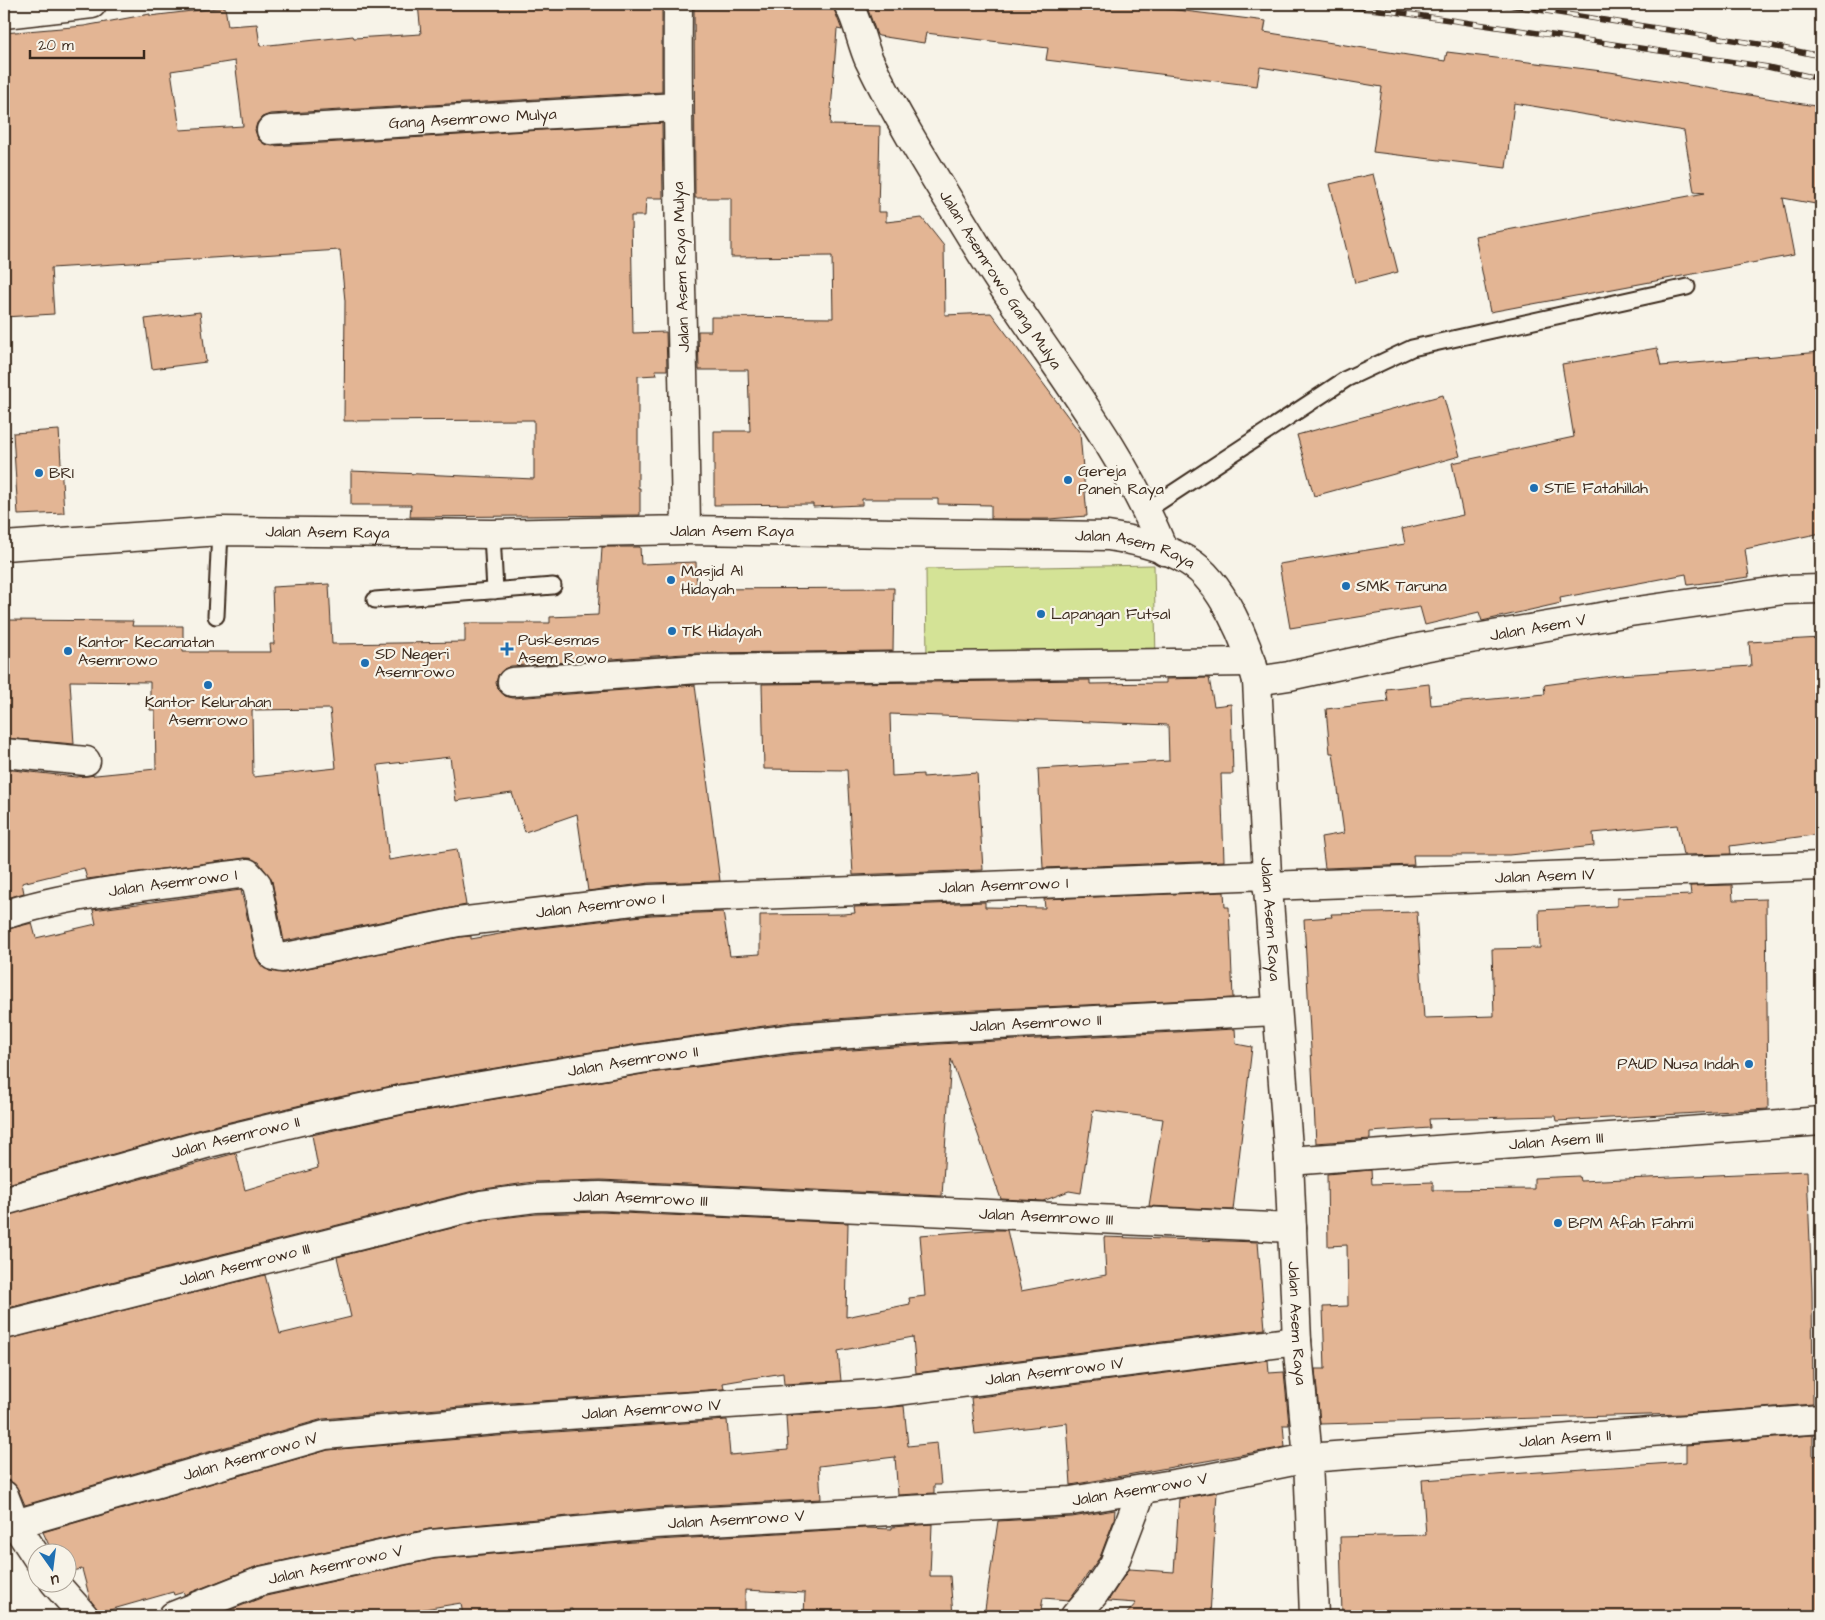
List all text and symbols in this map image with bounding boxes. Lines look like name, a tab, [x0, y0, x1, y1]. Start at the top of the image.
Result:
scale bar	[30, 28, 144, 60]
text: 20 m	[38, 35, 74, 56]
street label: Gang Asemrowo Mulya	[388, 103, 557, 134]
street label: Jalan Asem Raya Mulya	[667, 181, 696, 353]
street label: Jalan Asemrowo Gang Mulya	[934, 186, 1067, 374]
place label: Gereja Panen Raya	[1078, 460, 1164, 501]
place label: BRI	[49, 462, 74, 484]
marker: BRI	[33, 467, 45, 479]
marker: Gereja Panen Raya	[1062, 474, 1074, 486]
place label: STIE Fatahillah	[1544, 477, 1648, 499]
marker: STIE Fatahillah	[1528, 482, 1540, 494]
street label: Jalan Asem Raya	[670, 520, 794, 543]
street label: Jalan Asem Raya	[265, 521, 390, 545]
street label: Jalan Asem Raya	[1075, 525, 1200, 574]
place label: Masjid Al Hidayah	[681, 560, 743, 601]
marker: Masjid Al Hidayah	[665, 574, 677, 586]
place label: SMK Taruna	[1356, 575, 1447, 597]
marker: SMK Taruna	[1340, 580, 1352, 592]
place label: Lapangan Futsal	[1051, 603, 1170, 626]
marker: Lapangan Futsal	[1035, 608, 1047, 620]
street label: Jalan Asem V	[1488, 609, 1588, 647]
place label: TK Hidayah	[682, 620, 761, 643]
marker: TK Hidayah	[666, 625, 678, 637]
place label: Puskesmas Asem Rowo	[518, 629, 606, 669]
place label: Kantor Kecamatan Asemrowo	[78, 631, 214, 671]
marker: Puskesmas Asem Rowo	[500, 642, 514, 656]
place label: SD Negeri Asemrowo	[375, 643, 454, 683]
marker: Kantor Kecamatan Asemrowo	[62, 645, 74, 657]
marker: SD Negeri Asemrowo	[359, 657, 371, 669]
marker: Kantor Kelurahan Asemrowo	[202, 679, 214, 691]
place label: Kantor Kelurahan Asemrowo	[145, 691, 271, 731]
street label: Jalan Asem Raya	[1255, 857, 1286, 982]
street label: Jalan Asemrowo I	[107, 863, 239, 902]
street label: Jalan Asem IV	[1494, 863, 1595, 889]
street label: Jalan Asemrowo I	[938, 872, 1069, 899]
street label: Jalan Asemrowo I	[535, 887, 665, 924]
street label: Jalan Asemrowo II	[969, 1009, 1102, 1037]
street label: Jalan Asemrowo II	[566, 1040, 700, 1082]
place label: PAUD Nusa Indah	[1617, 1053, 1739, 1075]
marker: PAUD Nusa Indah	[1743, 1058, 1755, 1070]
street label: Jalan Asemrowo II	[168, 1111, 302, 1164]
street label: Jalan Asem III	[1508, 1126, 1604, 1155]
street label: Jalan Asemrowo III	[573, 1185, 708, 1212]
street label: Jalan Asemrowo III	[978, 1203, 1114, 1231]
place label: BPM Afah Fahmi	[1568, 1212, 1694, 1234]
marker: BPM Afah Fahmi	[1552, 1217, 1564, 1229]
street label: Jalan Asemrowo III	[177, 1237, 312, 1292]
street label: Jalan Asem Raya	[1282, 1261, 1312, 1386]
street label: Jalan Asemrowo IV	[984, 1352, 1125, 1391]
street label: Jalan Asemrowo IV	[581, 1394, 722, 1425]
street label: Jalan Asem II	[1518, 1424, 1612, 1453]
street label: Jalan Asemrowo IV	[180, 1427, 321, 1486]
street label: Jalan Asemrowo V	[1070, 1467, 1209, 1512]
street label: Jalan Asemrowo V	[667, 1505, 805, 1534]
street label: Jalan Asemrowo V	[266, 1540, 405, 1590]
north arrow	[28, 1542, 78, 1592]
text: U	[49, 1569, 61, 1590]

